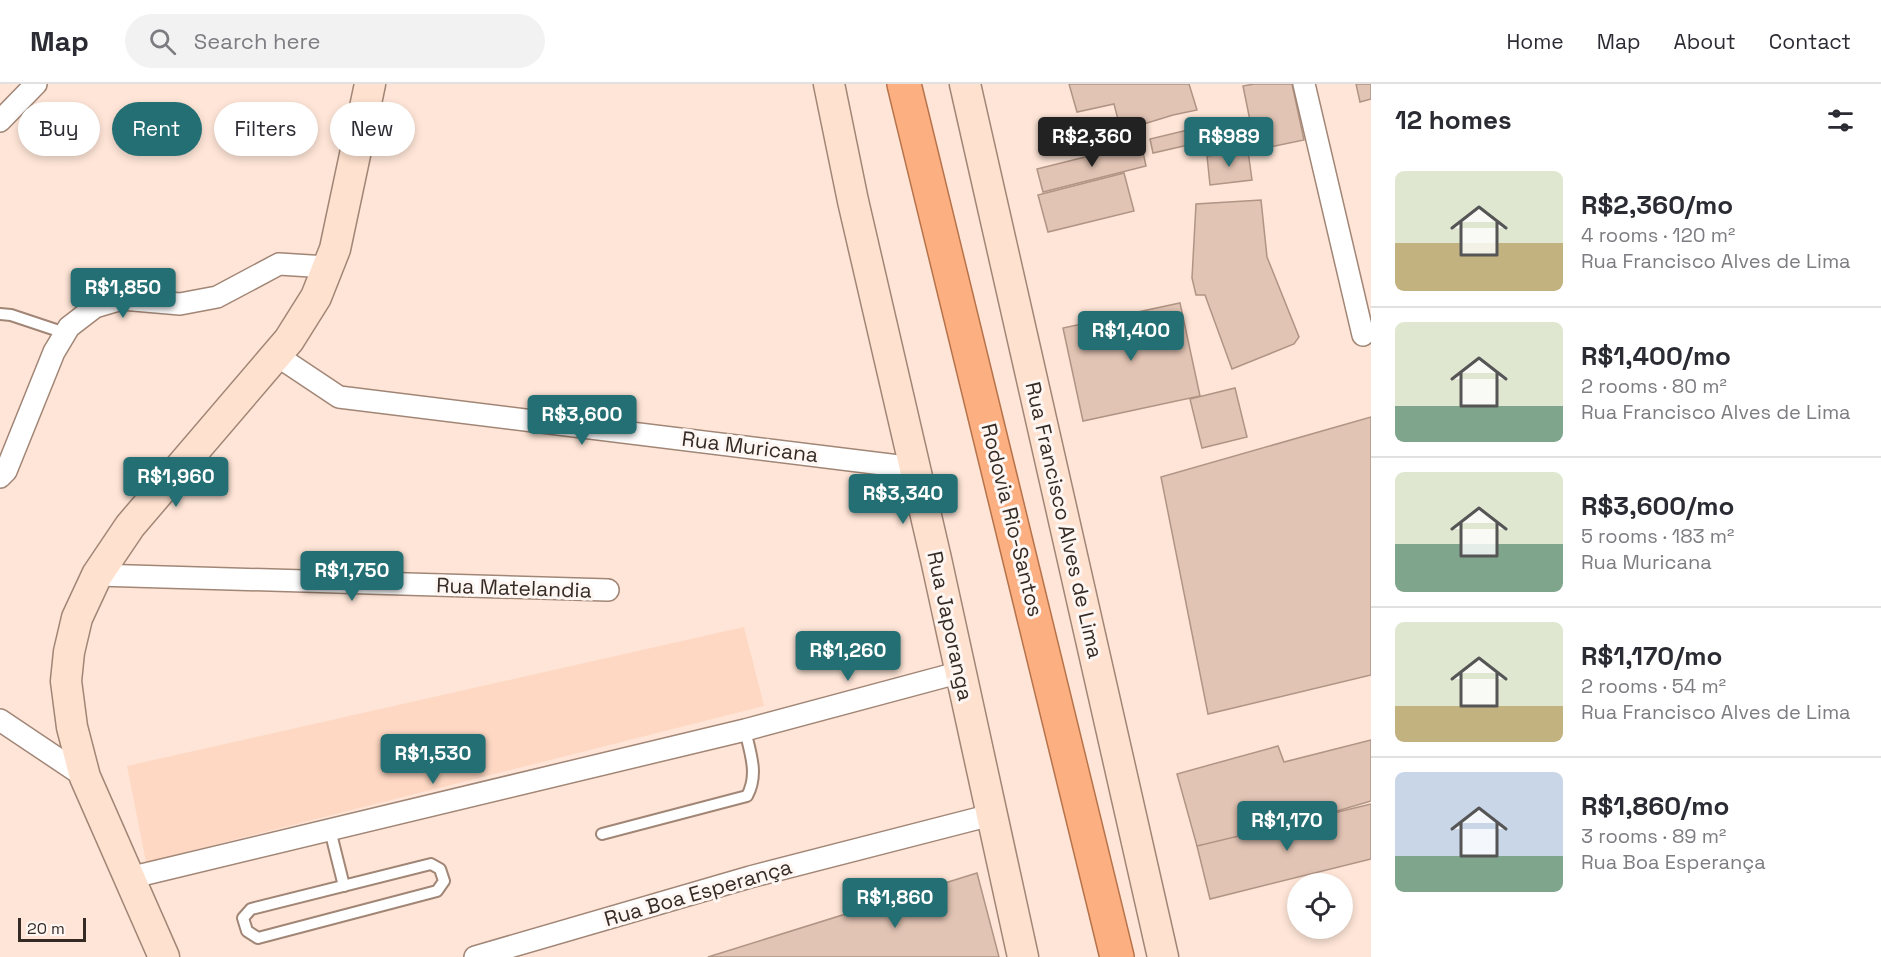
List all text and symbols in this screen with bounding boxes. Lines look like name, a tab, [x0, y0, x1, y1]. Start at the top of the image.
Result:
search box	[125, 14, 545, 68]
text: Map	[30, 23, 89, 59]
icon: search	[146, 25, 179, 58]
text: Search here	[194, 27, 321, 55]
text: Home	[1506, 28, 1564, 55]
text: Map	[1597, 28, 1641, 55]
text: About	[1674, 28, 1736, 55]
text: Contact	[1769, 28, 1851, 55]
chip: Buy	[18, 102, 100, 156]
chip: Rent	[112, 102, 202, 156]
chip: Filters	[214, 102, 318, 156]
chip: New	[330, 102, 415, 156]
text: 12 homes	[1395, 103, 1512, 137]
icon: filters	[1824, 104, 1857, 137]
pin: R$2,360	[1037, 117, 1147, 168]
pin: R$989	[1187, 117, 1271, 168]
text: R$2,360	[1052, 123, 1132, 149]
text: R$989	[1198, 123, 1260, 149]
text: R$2,360/mo	[1581, 188, 1733, 222]
icon: home	[1443, 195, 1515, 267]
text: 4 rooms · 120 m²	[1581, 222, 1735, 248]
text: Rua Francisco Alves de Lima	[1581, 248, 1851, 274]
pin: R$1,850	[68, 268, 178, 319]
text: R$1,850	[85, 274, 161, 300]
pin: R$1,400	[1076, 311, 1186, 362]
text: R$1,400	[1092, 317, 1170, 343]
text: R$1,400/mo	[1581, 339, 1731, 373]
icon: home	[1443, 346, 1515, 418]
text: 2 rooms · 80 m²	[1581, 373, 1727, 399]
street label: Rua Francisco Alves de Lima	[1019, 379, 1109, 661]
pin: R$3,600	[527, 395, 637, 446]
text: Rua Francisco Alves de Lima	[1581, 399, 1851, 425]
text: R$3,600	[542, 401, 622, 427]
street label: Rodovia Rio-Santos	[975, 421, 1050, 619]
street label: Rua Muricana	[680, 425, 820, 468]
pin: R$1,960	[121, 457, 231, 508]
text: R$1,960	[137, 463, 215, 489]
pin: R$3,340	[848, 474, 958, 525]
text: R$3,340	[863, 480, 943, 506]
text: R$3,600/mo	[1581, 489, 1734, 523]
icon: home	[1443, 496, 1515, 568]
text: 5 rooms · 183 m²	[1581, 523, 1734, 549]
street label: Rua Japoranga	[921, 549, 980, 703]
text: Rua Muricana	[1581, 549, 1712, 575]
pin: R$1,750	[297, 551, 407, 602]
text: R$1,750	[314, 557, 390, 583]
street label: Rua Matelandia	[436, 571, 592, 604]
pin: R$1,260	[793, 631, 903, 682]
text: R$1,260	[810, 637, 886, 663]
text: R$1,170/mo	[1581, 639, 1722, 673]
icon: home	[1443, 646, 1515, 718]
text: 2 rooms · 54 m²	[1581, 673, 1726, 699]
text: Rua Francisco Alves de Lima	[1581, 699, 1851, 725]
pin: R$1,530	[378, 734, 488, 785]
text: R$1,530	[395, 740, 471, 766]
text: R$1,860/mo	[1581, 789, 1729, 823]
icon: home	[1443, 796, 1515, 868]
pin: R$1,170	[1232, 801, 1342, 852]
text: R$1,170	[1251, 807, 1323, 833]
text: 3 rooms · 89 m²	[1581, 823, 1726, 849]
text: Rua Boa Esperança	[1581, 849, 1766, 875]
street label: Rua Boa Esperança	[601, 853, 795, 932]
map controls	[1287, 873, 1353, 939]
button: locate	[1287, 873, 1353, 939]
pin: R$1,860	[840, 878, 950, 929]
text: R$1,860	[857, 884, 934, 910]
scale bar	[18, 915, 86, 942]
text: 20 m	[27, 918, 65, 939]

